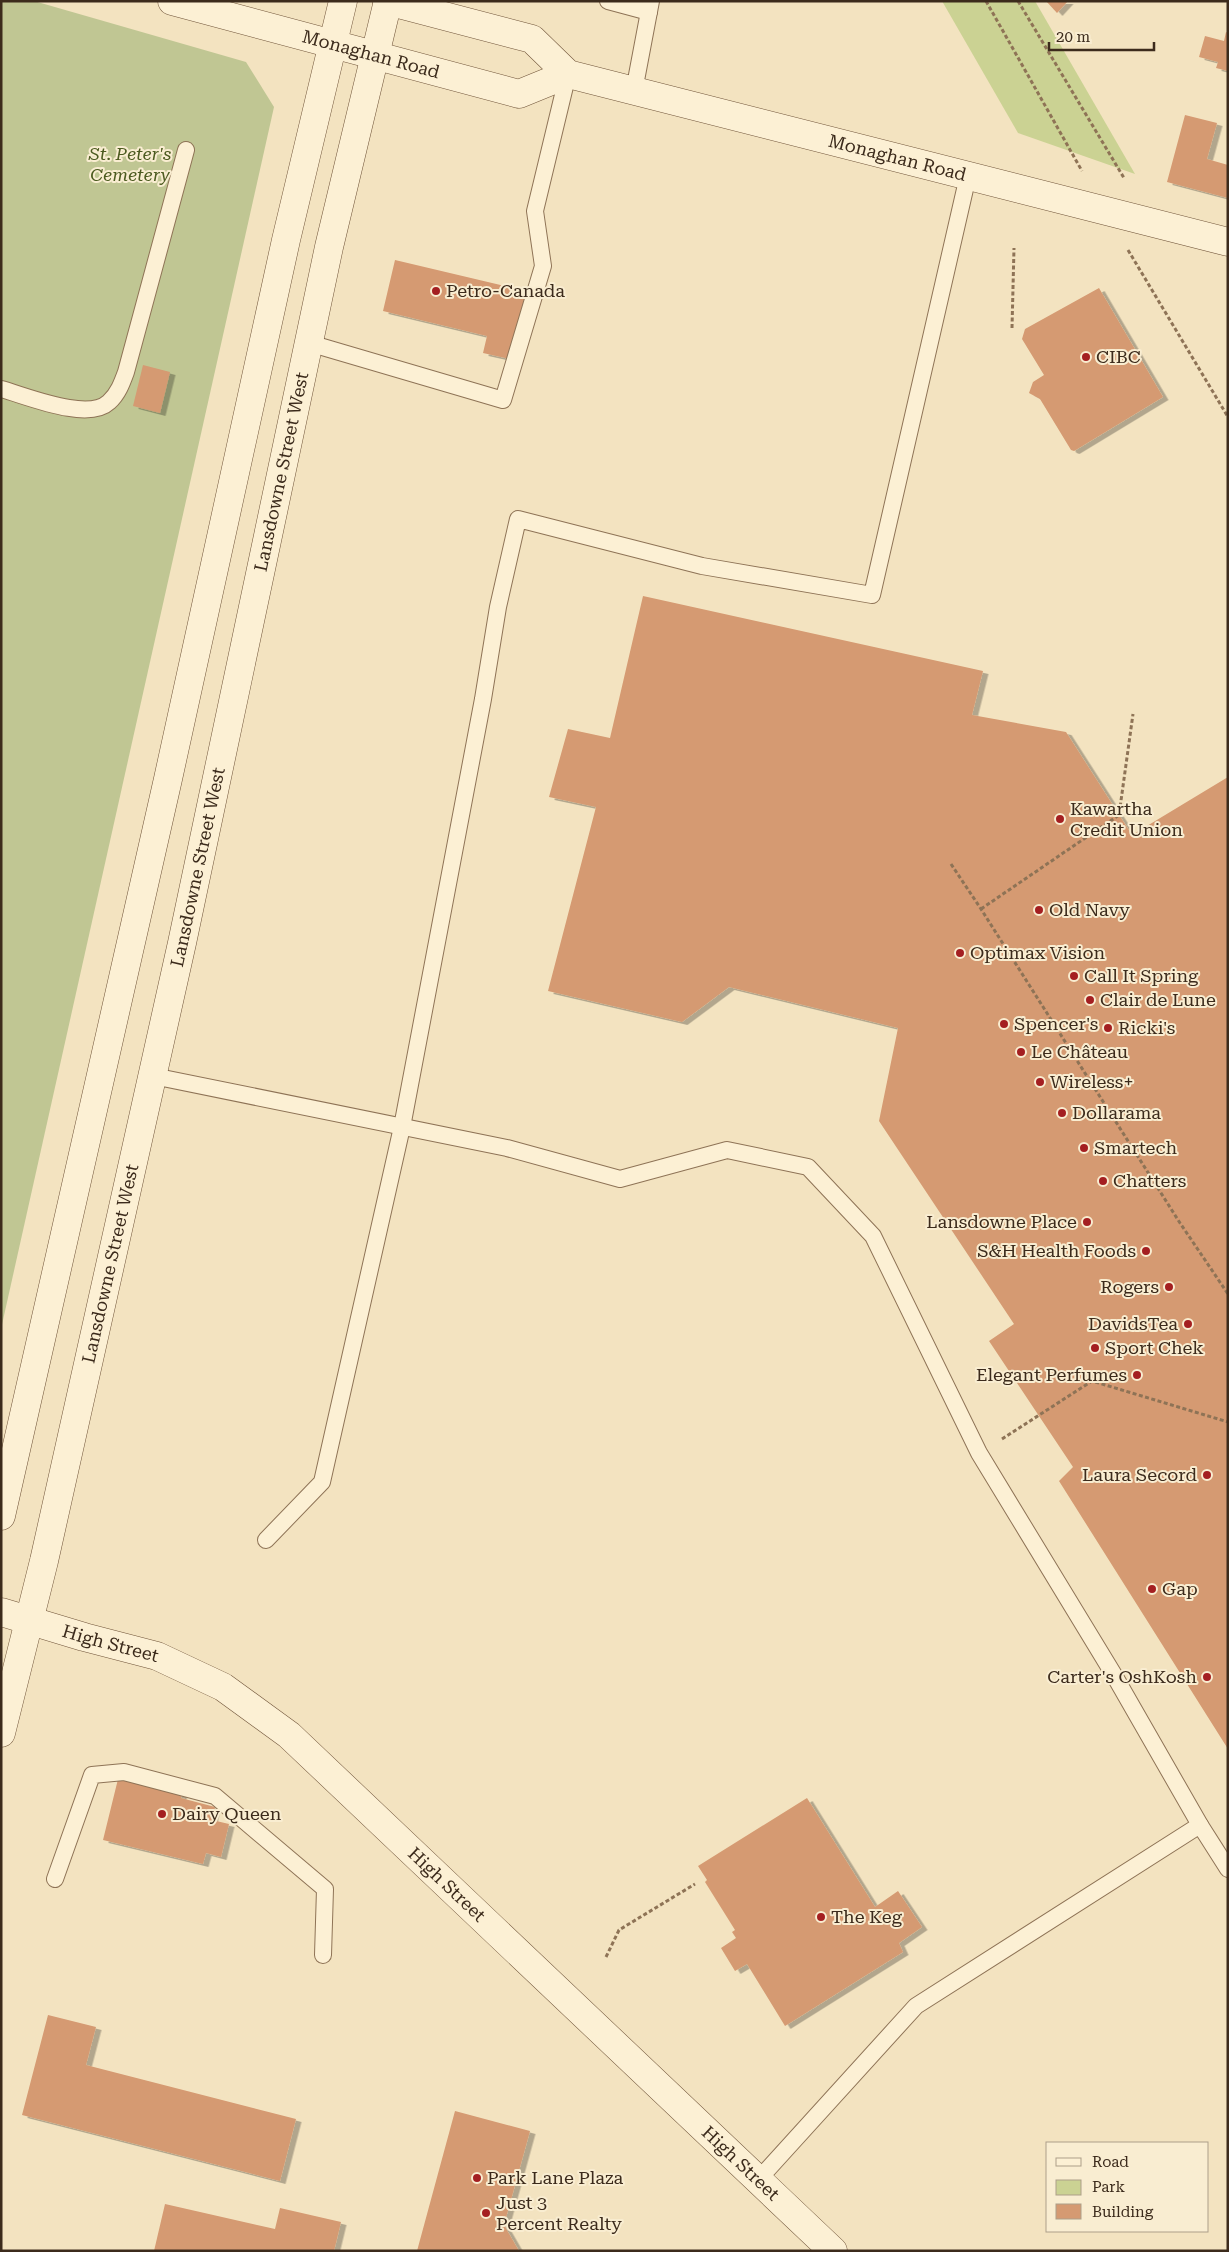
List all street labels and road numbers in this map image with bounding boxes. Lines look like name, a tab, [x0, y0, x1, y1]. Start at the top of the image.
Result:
street label: Monaghan Road	[300, 25, 443, 82]
street label: Monaghan Road	[826, 130, 969, 185]
street label: Lansdowne Street West	[250, 370, 312, 573]
street label: Lansdowne Street West	[166, 765, 229, 969]
street label: Lansdowne Street West	[78, 1162, 142, 1365]
street label: High Street	[60, 1620, 161, 1666]
street label: High Street	[404, 1843, 490, 1926]
street label: High Street	[698, 2121, 784, 2205]

